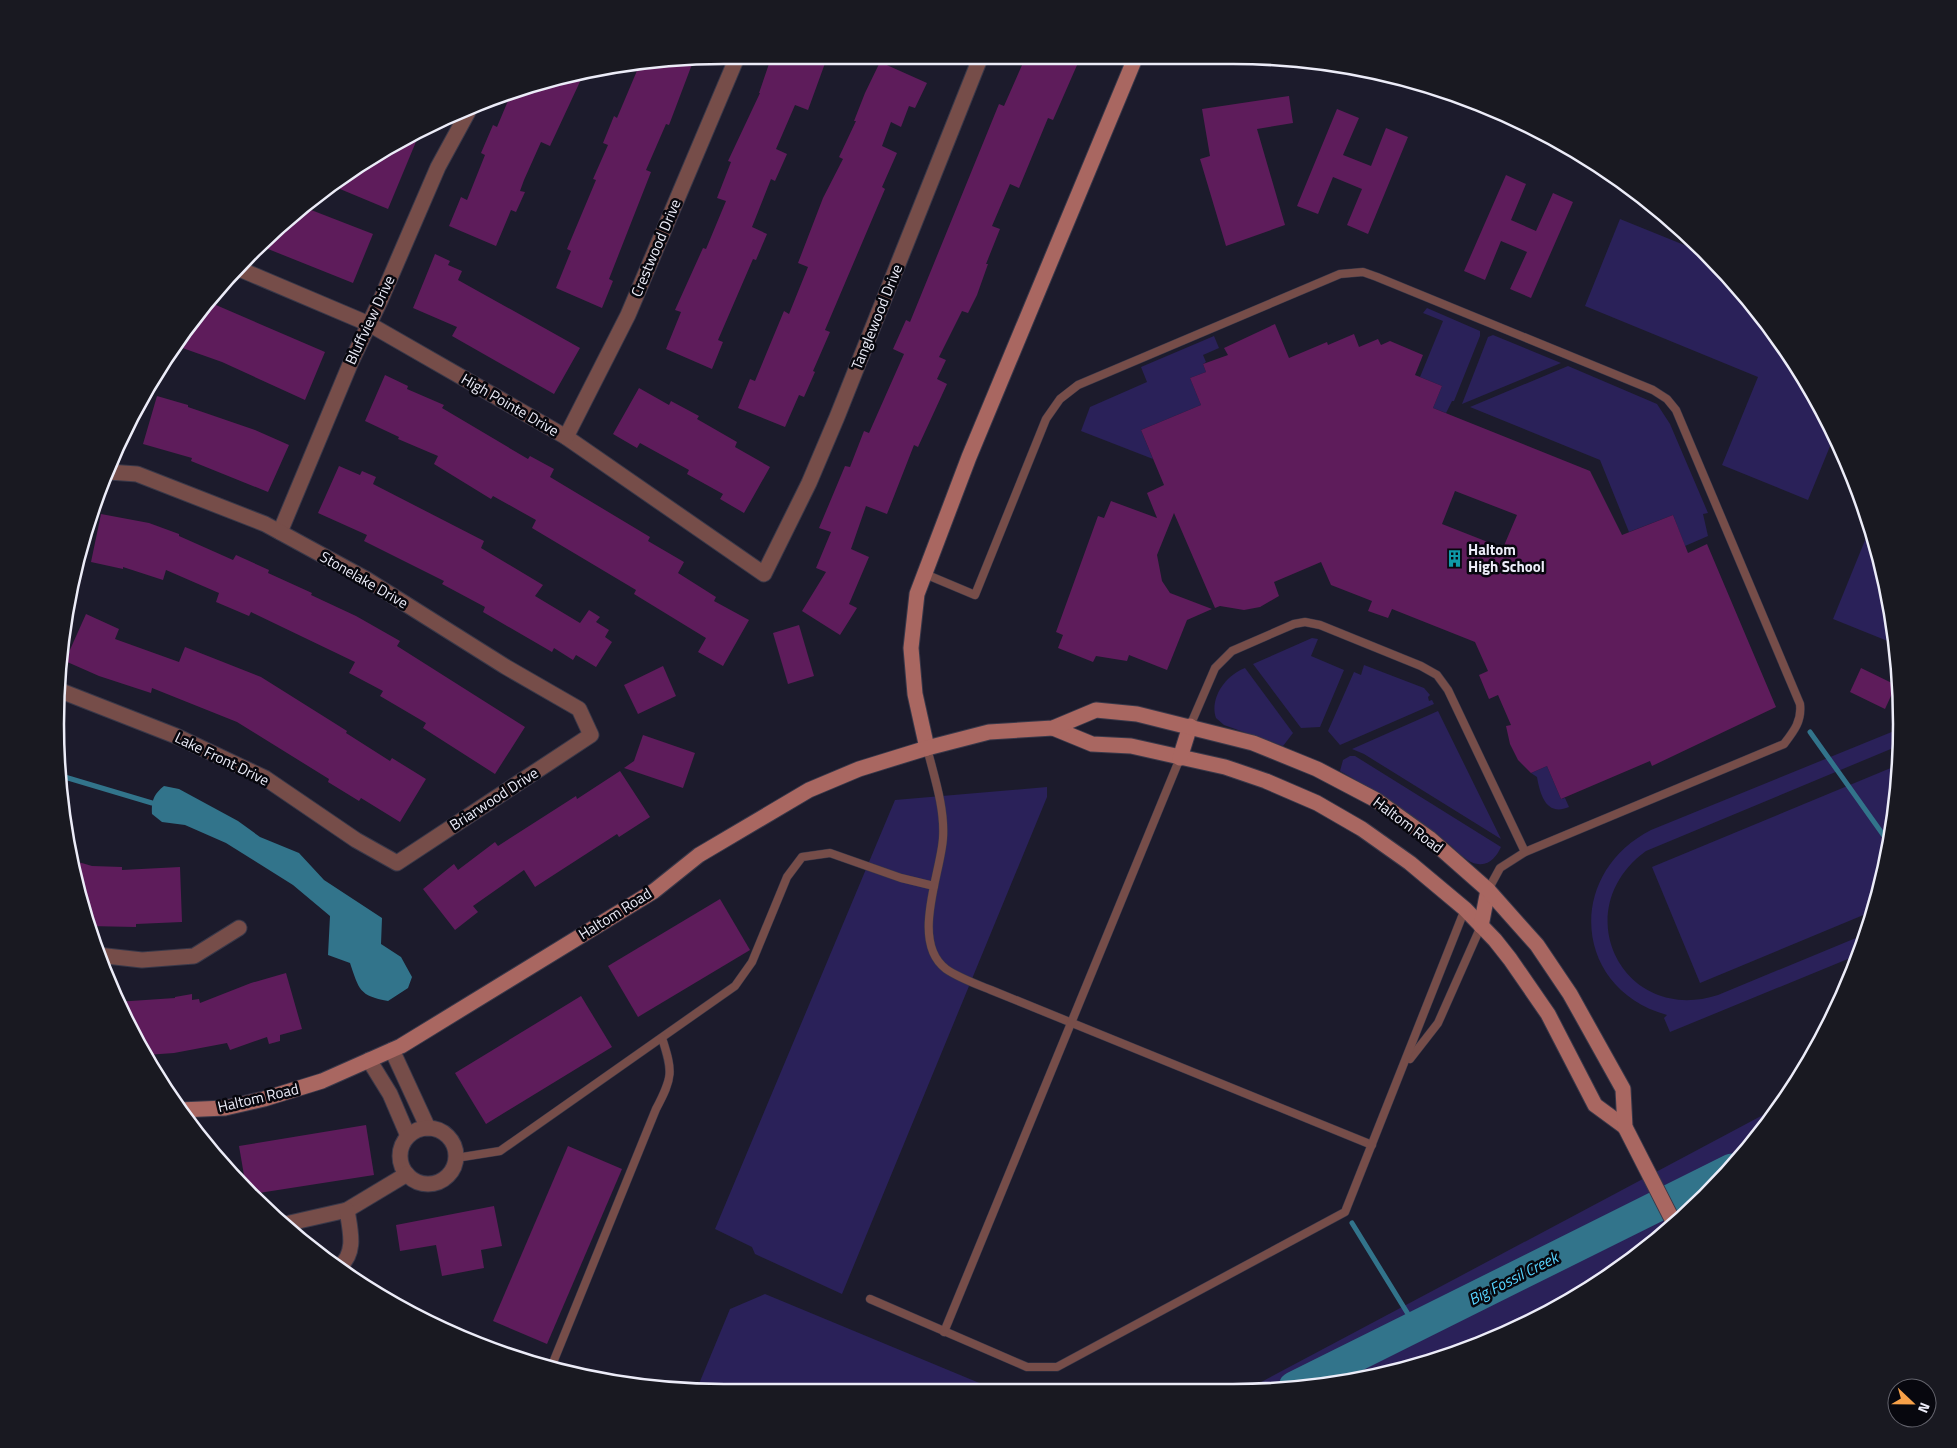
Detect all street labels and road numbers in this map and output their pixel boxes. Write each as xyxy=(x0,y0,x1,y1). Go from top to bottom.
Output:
street label: Crestwood Drive xyxy=(625,195,686,300)
street label: Tanglewood Drive xyxy=(845,261,908,373)
street label: Bluffview Drive xyxy=(339,271,400,368)
street label: High Pointe Drive xyxy=(457,367,563,442)
street label: Stonelake Drive xyxy=(316,545,413,614)
street label: Lake Front Drive xyxy=(171,726,273,791)
street label: Briarwood Drive xyxy=(445,761,543,836)
street label: Haltom Road xyxy=(1368,791,1448,859)
street label: Haltom Road xyxy=(574,882,656,945)
street label: Haltom Road xyxy=(215,1077,301,1118)

